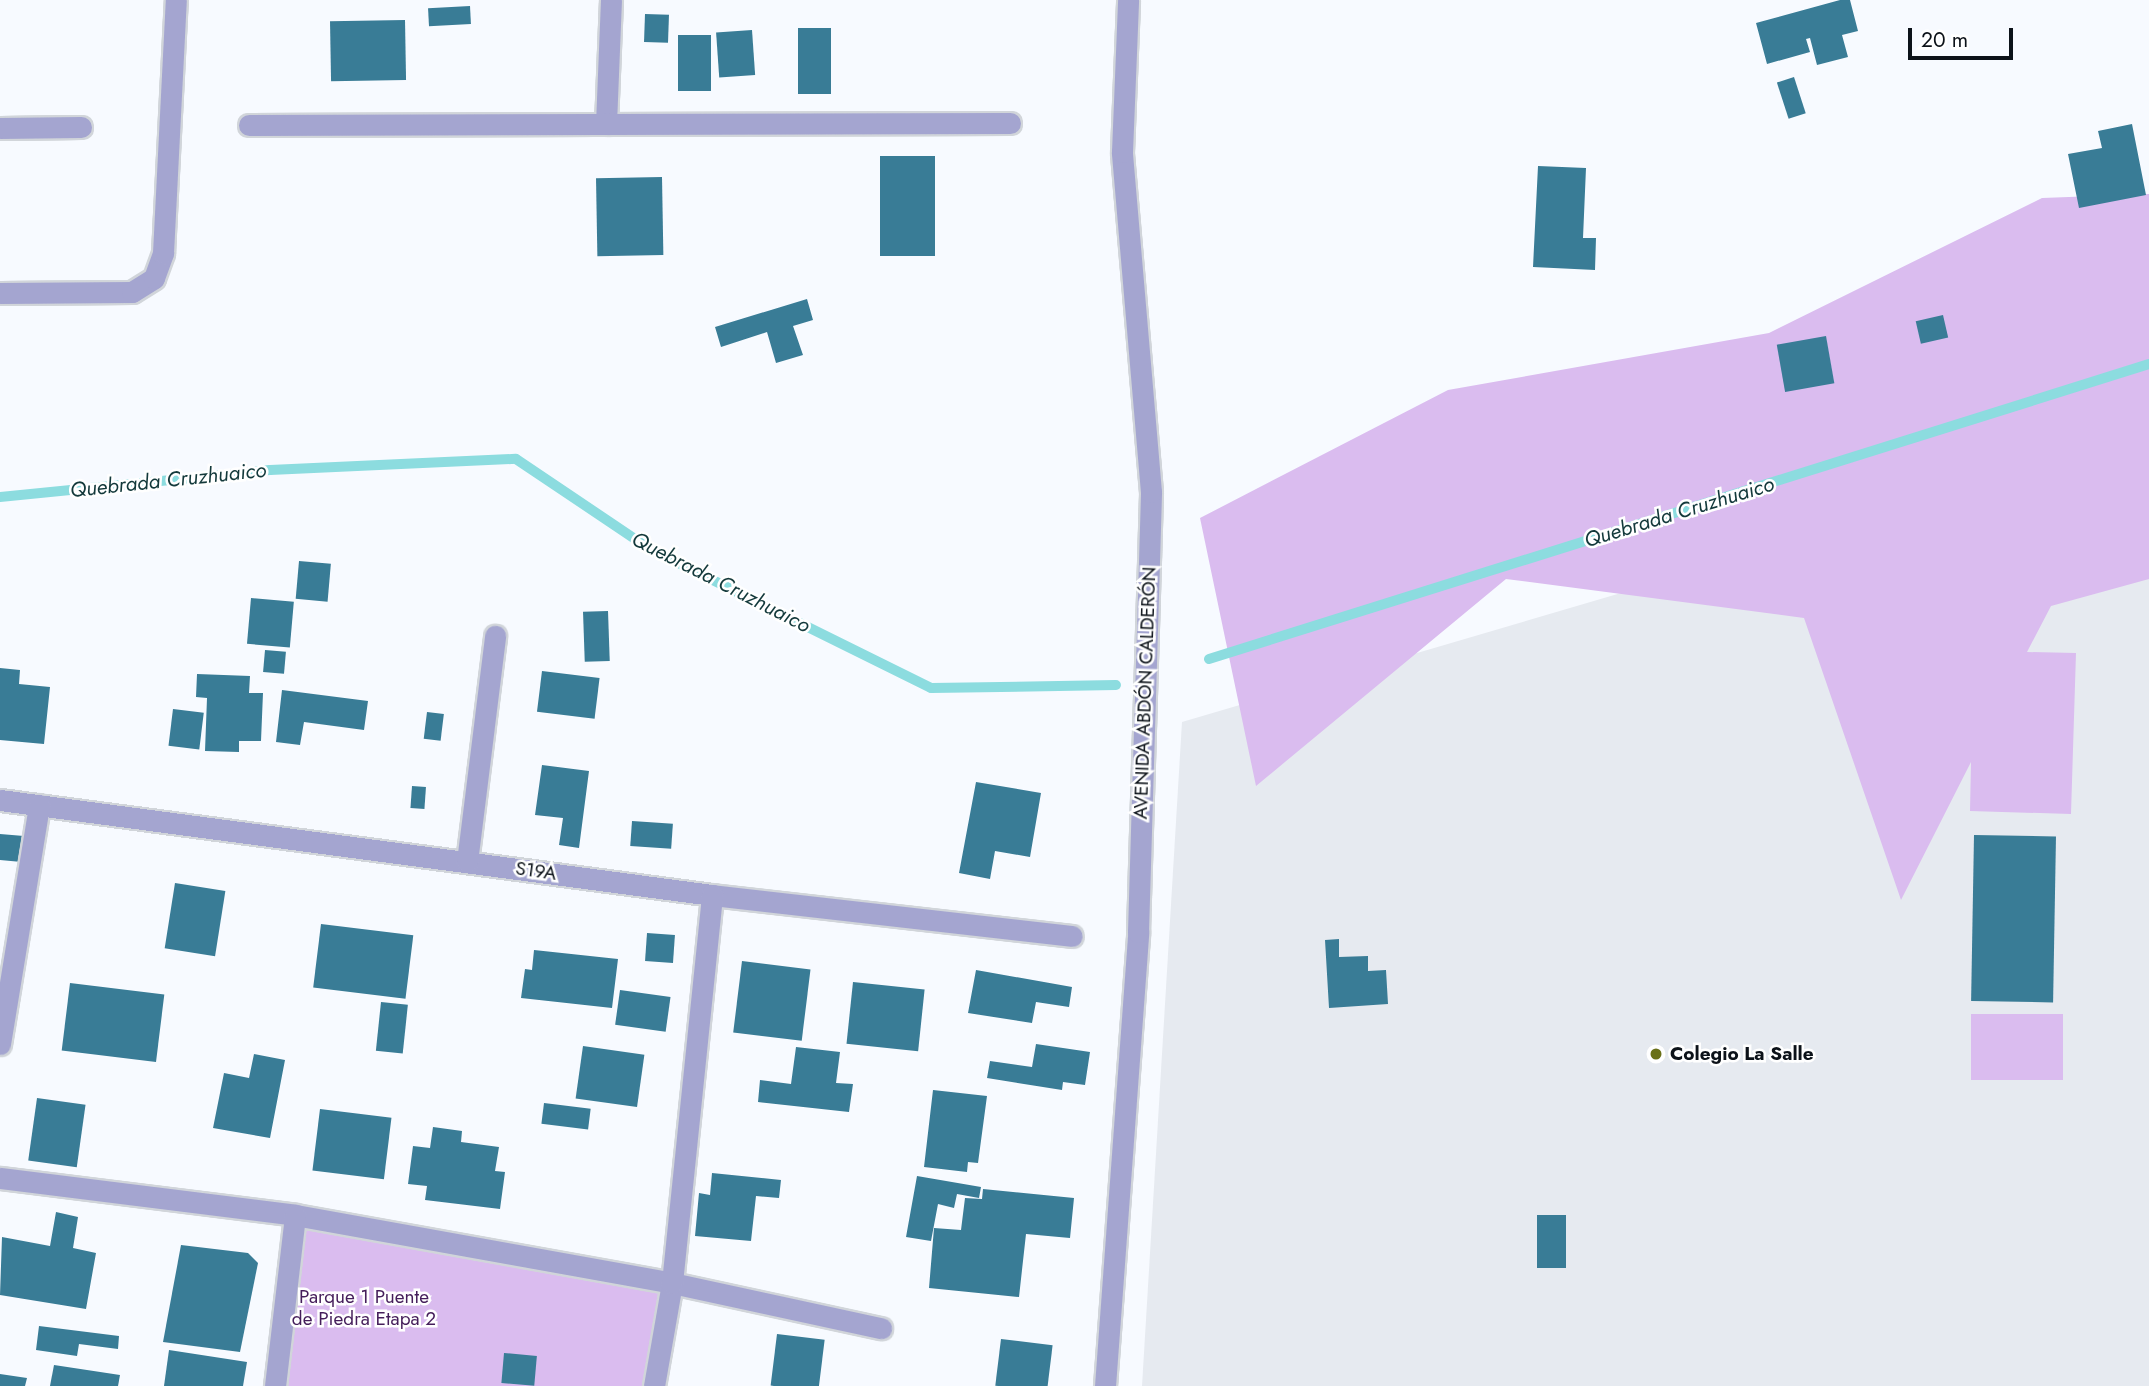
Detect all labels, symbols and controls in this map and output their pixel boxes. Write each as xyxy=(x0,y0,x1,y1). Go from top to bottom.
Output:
scale bar xyxy=(1911,14,2016,58)
text: 20 m xyxy=(1921,25,1968,55)
water label: Quebrada Cruzhuaico xyxy=(69,457,267,503)
water label: Quebrada Cruzhuaico xyxy=(1581,471,1777,553)
water label: Quebrada Cruzhuaico xyxy=(627,526,815,638)
street label: AVENIDA ABDÓN CALDERÓN xyxy=(1129,566,1161,820)
street label: S19A xyxy=(514,857,558,885)
place label: Colegio La Salle xyxy=(1670,1043,1814,1065)
marker: Colegio La Salle xyxy=(1648,1046,1664,1062)
park label: Parque 1 Puente de Piedra Etapa 2 xyxy=(292,1286,436,1330)

